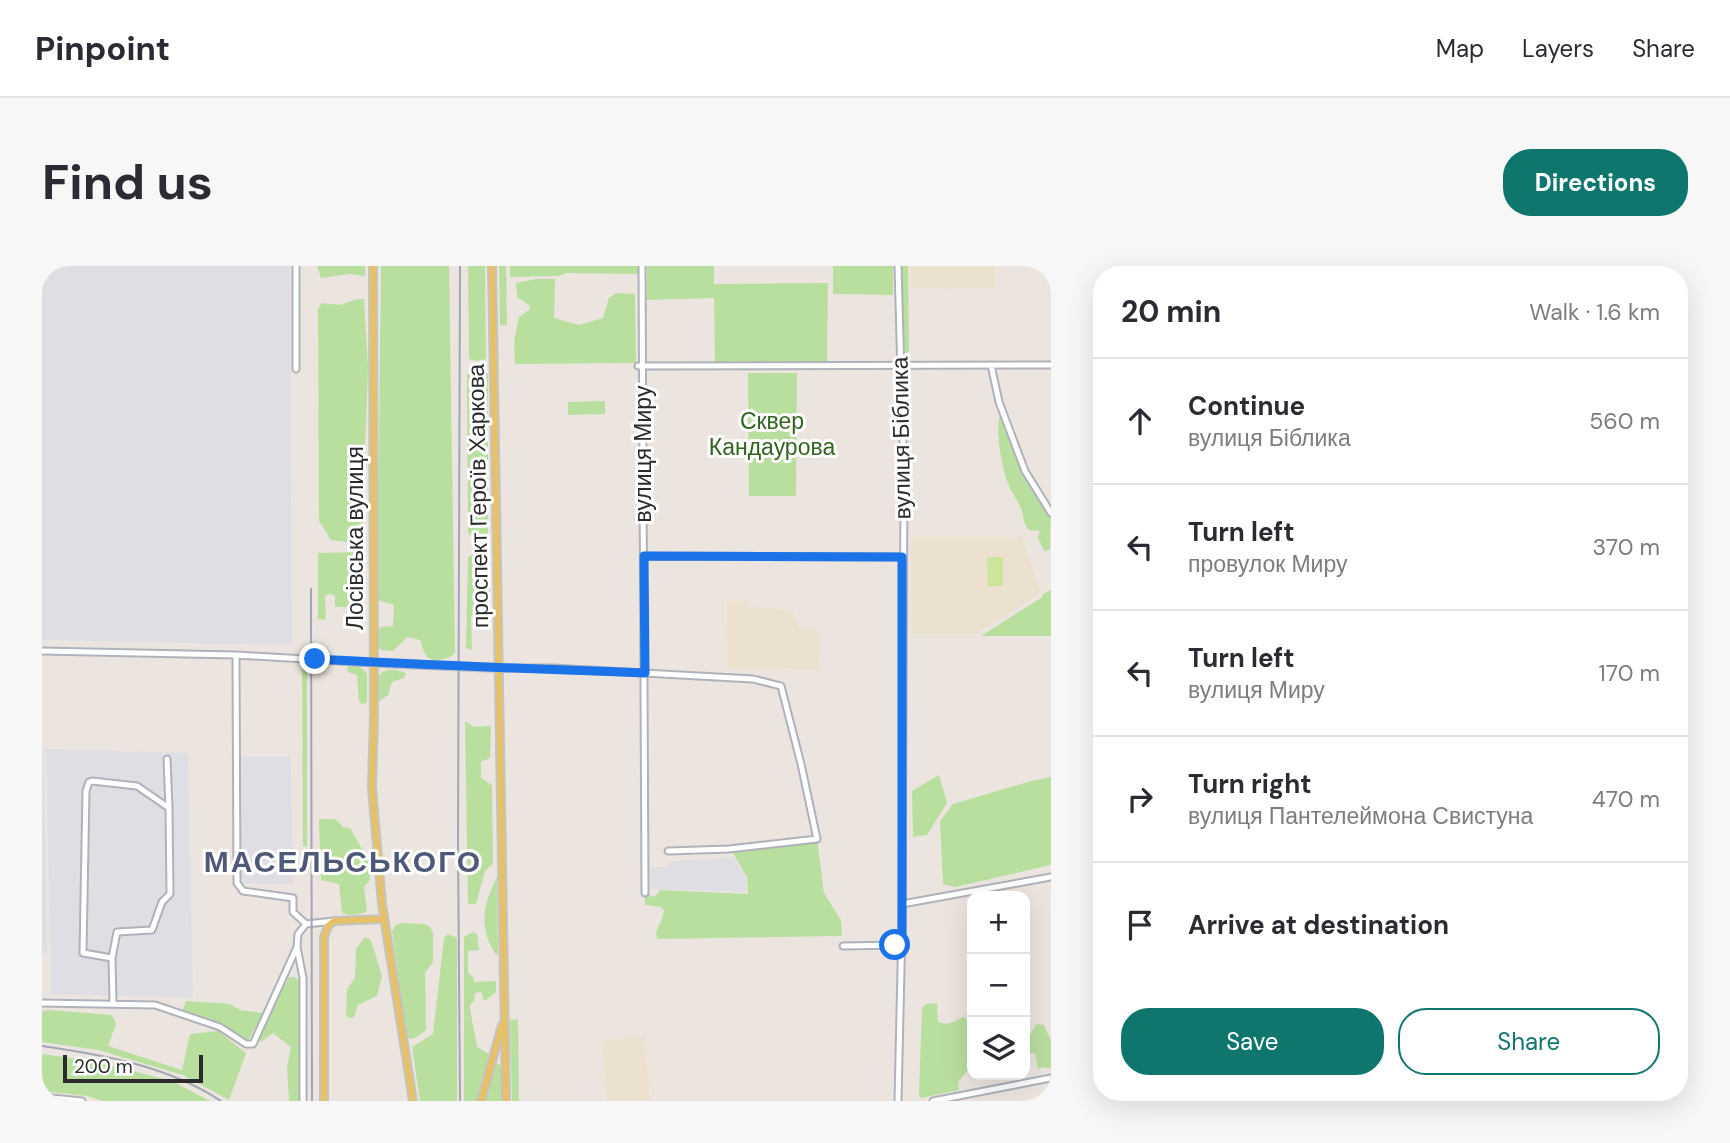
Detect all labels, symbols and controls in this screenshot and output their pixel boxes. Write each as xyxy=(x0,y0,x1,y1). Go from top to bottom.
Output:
text: Pinpoint xyxy=(35,27,170,70)
text: Map xyxy=(1436,33,1484,64)
text: Layers xyxy=(1522,33,1594,64)
text: Share xyxy=(1632,33,1695,64)
button: Directions xyxy=(1503,149,1688,216)
text: Find us xyxy=(42,150,213,214)
text: 20 min xyxy=(1121,292,1221,331)
text: Walk · 1.6 km xyxy=(1529,297,1660,327)
street label: вулиця Біблика xyxy=(885,356,917,520)
street label: проспект Героїв Харкова xyxy=(461,363,495,629)
street label: вулиця Миру xyxy=(628,385,658,522)
text: Continue xyxy=(1188,389,1305,423)
icon: ahead xyxy=(1121,402,1159,440)
park label: Сквер Кандаурова xyxy=(709,406,835,462)
text: 560 m xyxy=(1589,406,1660,436)
text: вулиця Біблика xyxy=(1188,423,1351,453)
street label: Лосівська вулиця xyxy=(340,446,370,630)
text: Turn left xyxy=(1188,515,1295,549)
icon: left xyxy=(1121,528,1159,566)
text: 370 m xyxy=(1592,532,1660,562)
text: провулок Миру xyxy=(1188,549,1347,579)
text: Turn left xyxy=(1188,641,1295,675)
route end xyxy=(299,643,330,674)
icon: left xyxy=(1121,654,1159,692)
text: 170 m xyxy=(1599,658,1660,688)
text: вулиця Миру xyxy=(1188,675,1325,705)
text: Turn right xyxy=(1188,767,1312,801)
icon: right xyxy=(1121,780,1159,818)
text: 470 m xyxy=(1592,784,1660,814)
text: вулиця Пантелеймона Свистуна xyxy=(1188,801,1533,831)
district label: МАСЕЛЬСЬКОГО xyxy=(204,842,482,881)
map controls xyxy=(967,891,1030,1080)
button: + xyxy=(967,891,1030,954)
icon: arrive xyxy=(1121,906,1159,944)
text: Arrive at destination xyxy=(1188,908,1449,942)
route start xyxy=(879,929,910,960)
button: − xyxy=(967,954,1030,1017)
button: Save xyxy=(1121,1008,1384,1075)
button: Share xyxy=(1398,1008,1660,1075)
button: layers xyxy=(967,1017,1030,1080)
scale bar xyxy=(63,1052,203,1084)
text: 200 m xyxy=(74,1054,133,1079)

